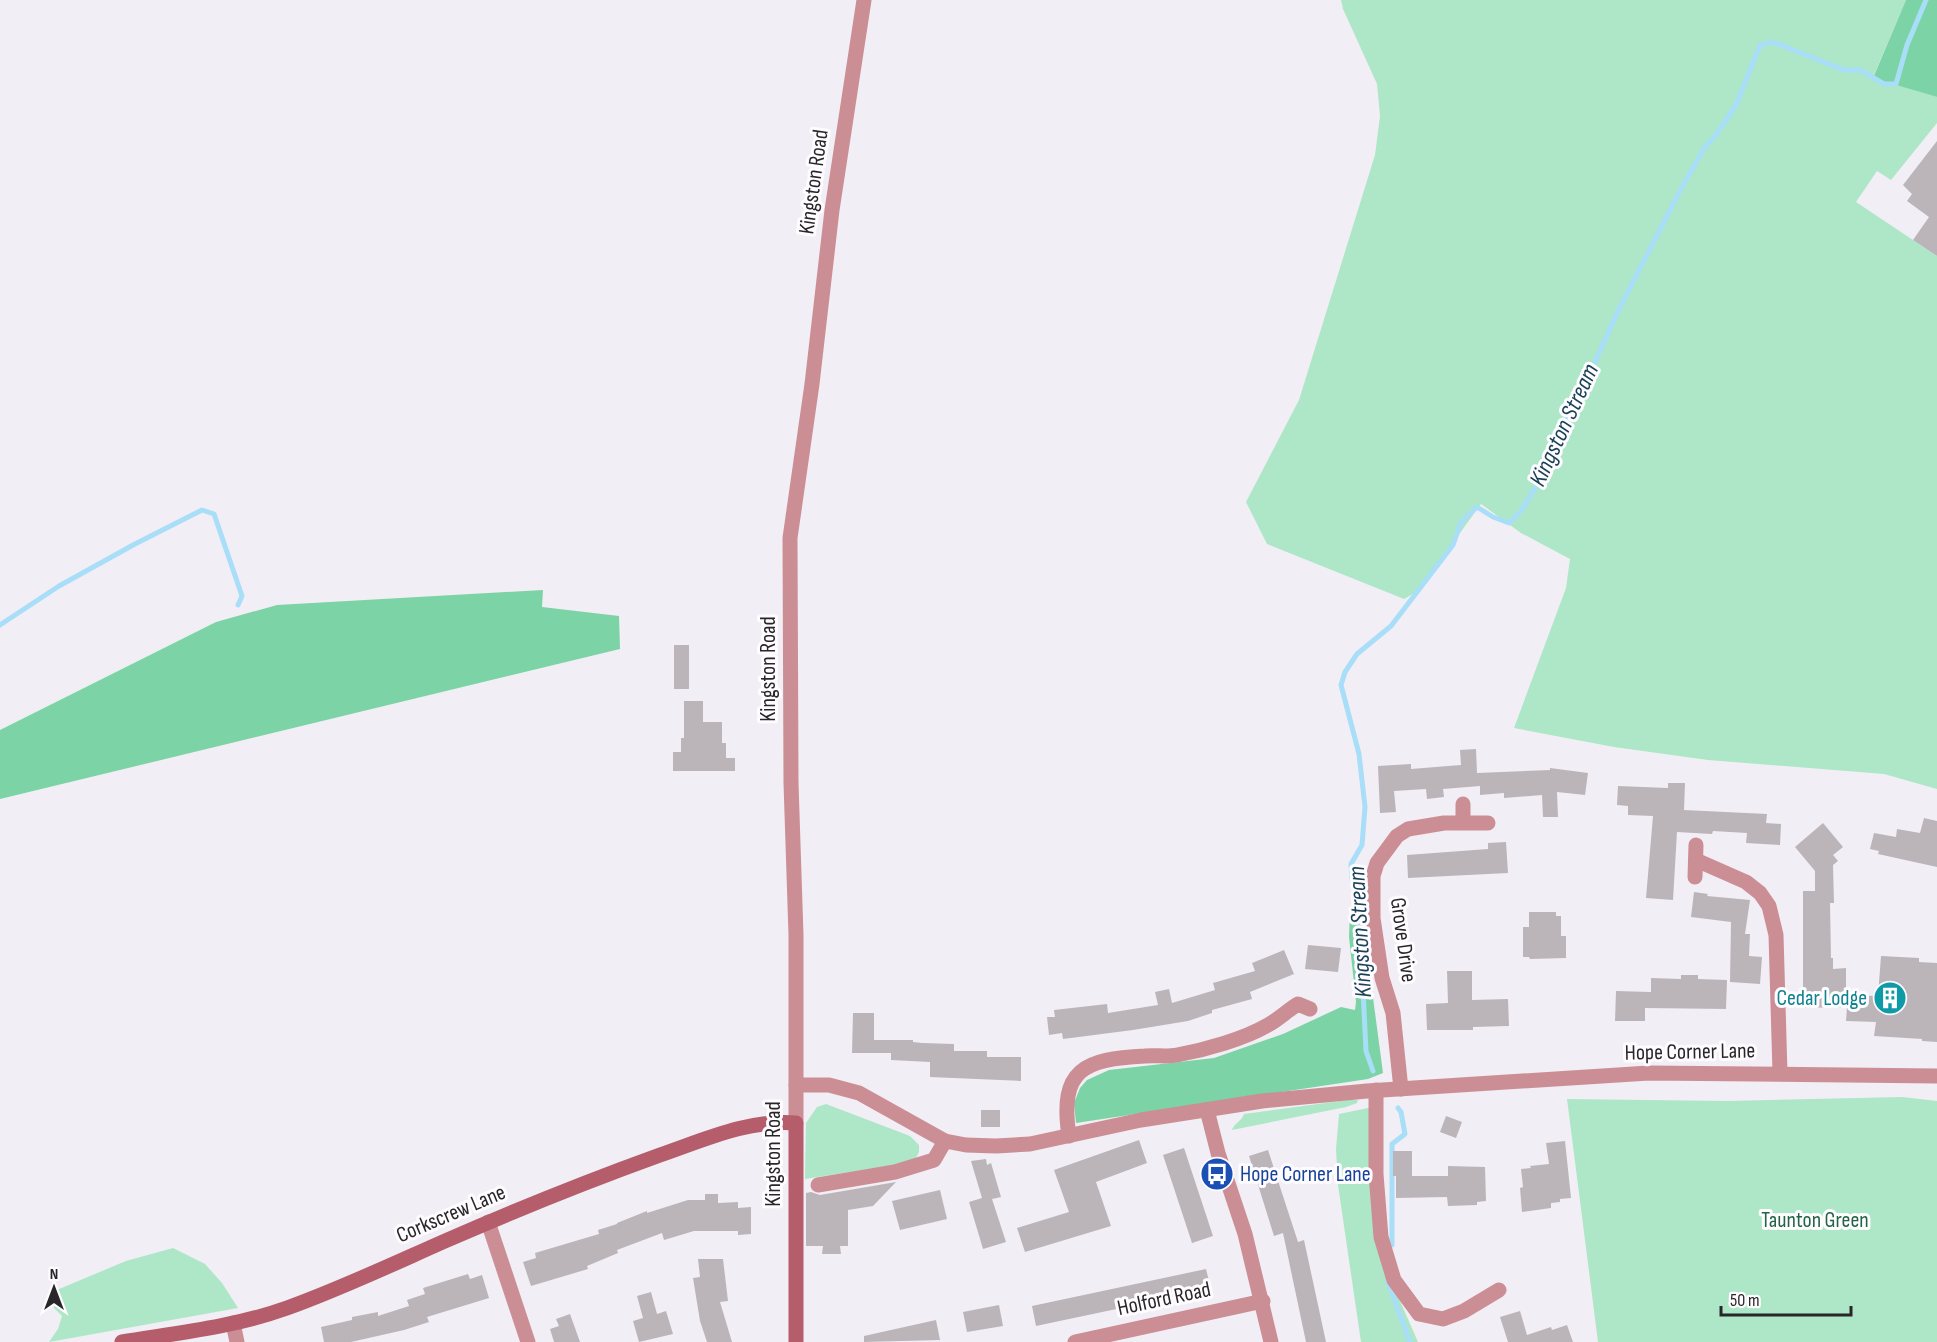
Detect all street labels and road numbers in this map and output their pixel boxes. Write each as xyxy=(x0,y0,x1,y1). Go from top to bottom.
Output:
street label: Kingston Road xyxy=(793,128,835,236)
street label: Kingston Road xyxy=(755,616,782,722)
street label: Grove Drive xyxy=(1384,896,1422,984)
street label: Hope Corner Lane xyxy=(1624,1037,1756,1067)
street label: Kingston Road xyxy=(760,1101,787,1207)
street label: Corkscrew Lane xyxy=(392,1179,510,1249)
street label: Holford Road xyxy=(1115,1276,1213,1322)

